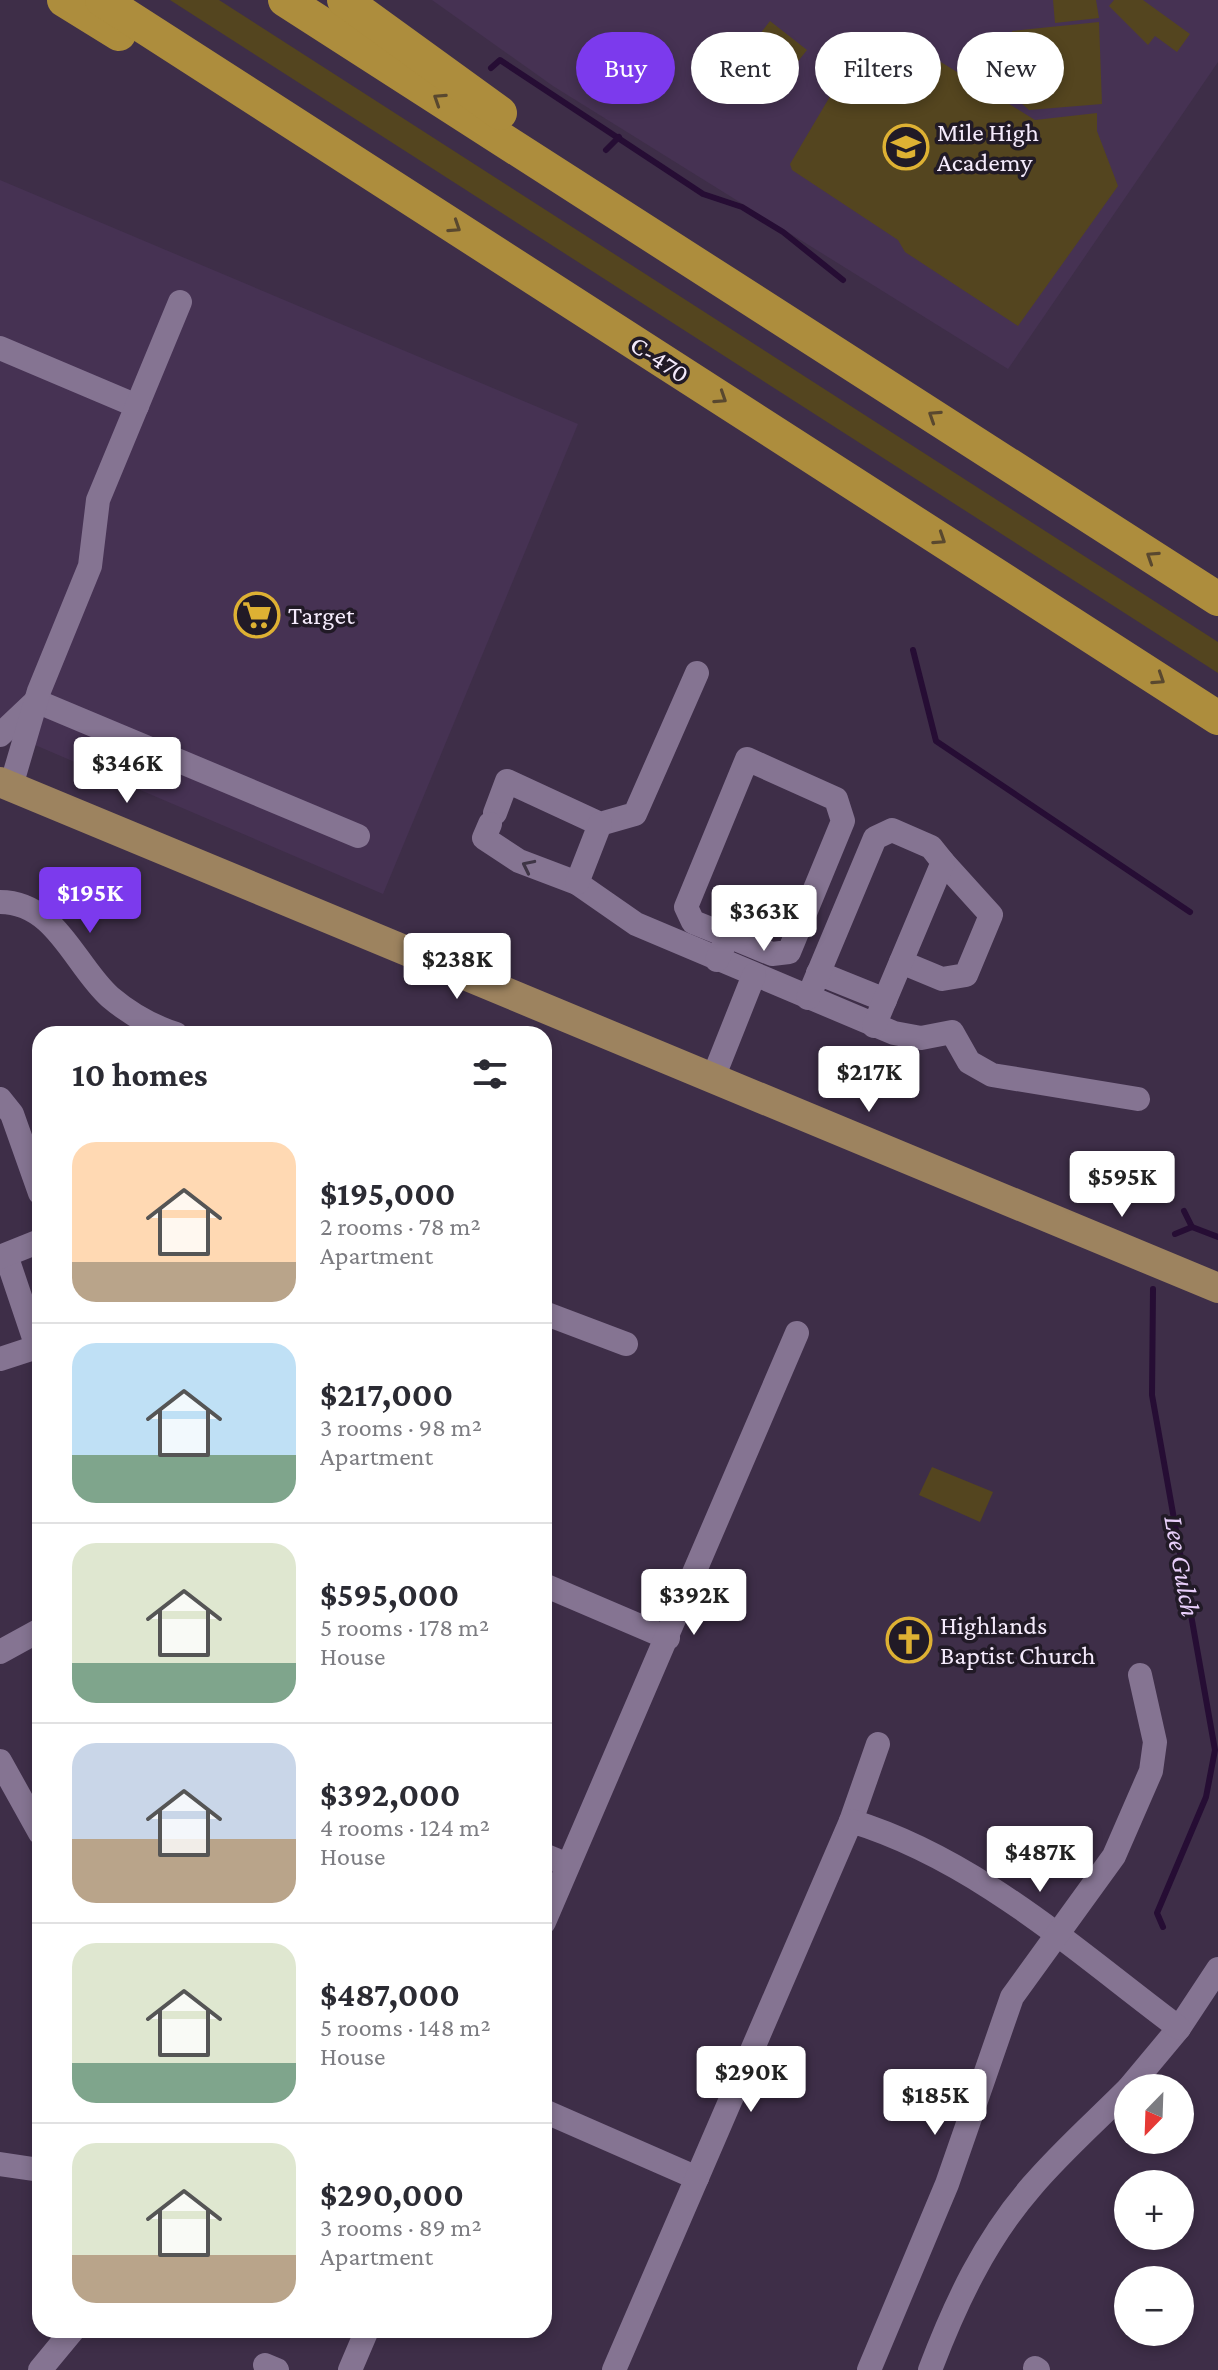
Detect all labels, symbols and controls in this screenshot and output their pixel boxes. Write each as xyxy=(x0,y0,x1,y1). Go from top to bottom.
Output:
chip: Buy xyxy=(576,32,675,104)
chip: Rent xyxy=(691,32,799,104)
chip: Filters xyxy=(815,32,941,104)
chip: New xyxy=(957,32,1064,104)
one-way arrow xyxy=(433,93,447,108)
place label: Mile High Academy xyxy=(937,118,1039,177)
school or university icon: Mile High Academy xyxy=(882,123,930,171)
one-way arrow xyxy=(447,218,461,233)
street label: C-470 xyxy=(625,330,694,389)
one-way arrow xyxy=(713,389,727,404)
one-way arrow xyxy=(928,411,942,426)
one-way arrow xyxy=(931,529,946,544)
one-way arrow xyxy=(1147,551,1161,566)
supermarket icon: Target xyxy=(233,591,281,639)
place label: Target xyxy=(288,601,355,630)
one-way arrow xyxy=(1150,670,1164,685)
pin: $346K xyxy=(71,737,183,805)
text: $346K xyxy=(92,748,162,777)
one-way arrow xyxy=(522,860,537,875)
pin: $195K xyxy=(34,867,146,935)
text: $195K xyxy=(57,878,123,907)
pin: $363K xyxy=(708,885,820,953)
text: $363K xyxy=(730,896,798,925)
pin: $238K xyxy=(401,933,513,1001)
text: $238K xyxy=(422,944,492,973)
pin: $217K xyxy=(813,1046,925,1114)
icon: filters xyxy=(468,1052,512,1096)
text: 10 homes xyxy=(72,1056,208,1093)
text: $217K xyxy=(836,1057,902,1086)
pin: $595K xyxy=(1066,1151,1178,1219)
text: $595K xyxy=(1088,1162,1156,1191)
icon: home xyxy=(136,1174,232,1270)
text: $195,000 xyxy=(320,1175,456,1212)
text: 2 rooms · 78 m² xyxy=(320,1212,481,1241)
text: Apartment xyxy=(320,1241,433,1270)
icon: home xyxy=(136,1375,232,1471)
text: $217,000 xyxy=(320,1376,453,1413)
text: 3 rooms · 98 m² xyxy=(320,1413,482,1442)
text: Apartment xyxy=(320,1442,433,1471)
water label: Lee Gulch xyxy=(1158,1513,1207,1619)
pin: $392K xyxy=(638,1569,750,1637)
icon: home xyxy=(136,1575,232,1671)
text: $595,000 xyxy=(320,1576,459,1613)
text: $392K xyxy=(659,1580,729,1609)
place label: Highlands Baptist Church xyxy=(940,1611,1095,1670)
text: 5 rooms · 178 m² xyxy=(320,1613,489,1642)
church icon: Highlands Baptist Church xyxy=(885,1616,933,1664)
text: House xyxy=(320,1642,385,1671)
icon: home xyxy=(136,1775,232,1871)
text: $392,000 xyxy=(320,1776,460,1813)
text: 4 rooms · 124 m² xyxy=(320,1813,490,1842)
pin: $487K xyxy=(984,1826,1096,1894)
text: $487K xyxy=(1005,1837,1075,1866)
text: House xyxy=(320,1842,385,1871)
icon: home xyxy=(136,1975,232,2071)
text: $487,000 xyxy=(320,1976,460,2013)
text: 5 rooms · 148 m² xyxy=(320,2013,491,2042)
text: House xyxy=(320,2042,385,2071)
pin: $290K xyxy=(695,2046,807,2114)
text: $290K xyxy=(715,2057,787,2086)
pin: $185K xyxy=(879,2069,991,2137)
north arrow xyxy=(1114,2074,1194,2154)
map controls xyxy=(1114,2074,1194,2346)
text: $185K xyxy=(901,2080,969,2109)
button: + xyxy=(1114,2170,1194,2250)
icon: home xyxy=(136,2175,232,2271)
text: $290,000 xyxy=(320,2176,464,2213)
text: 3 rooms · 89 m² xyxy=(320,2213,482,2242)
text: Apartment xyxy=(320,2242,433,2271)
button: − xyxy=(1114,2266,1194,2346)

